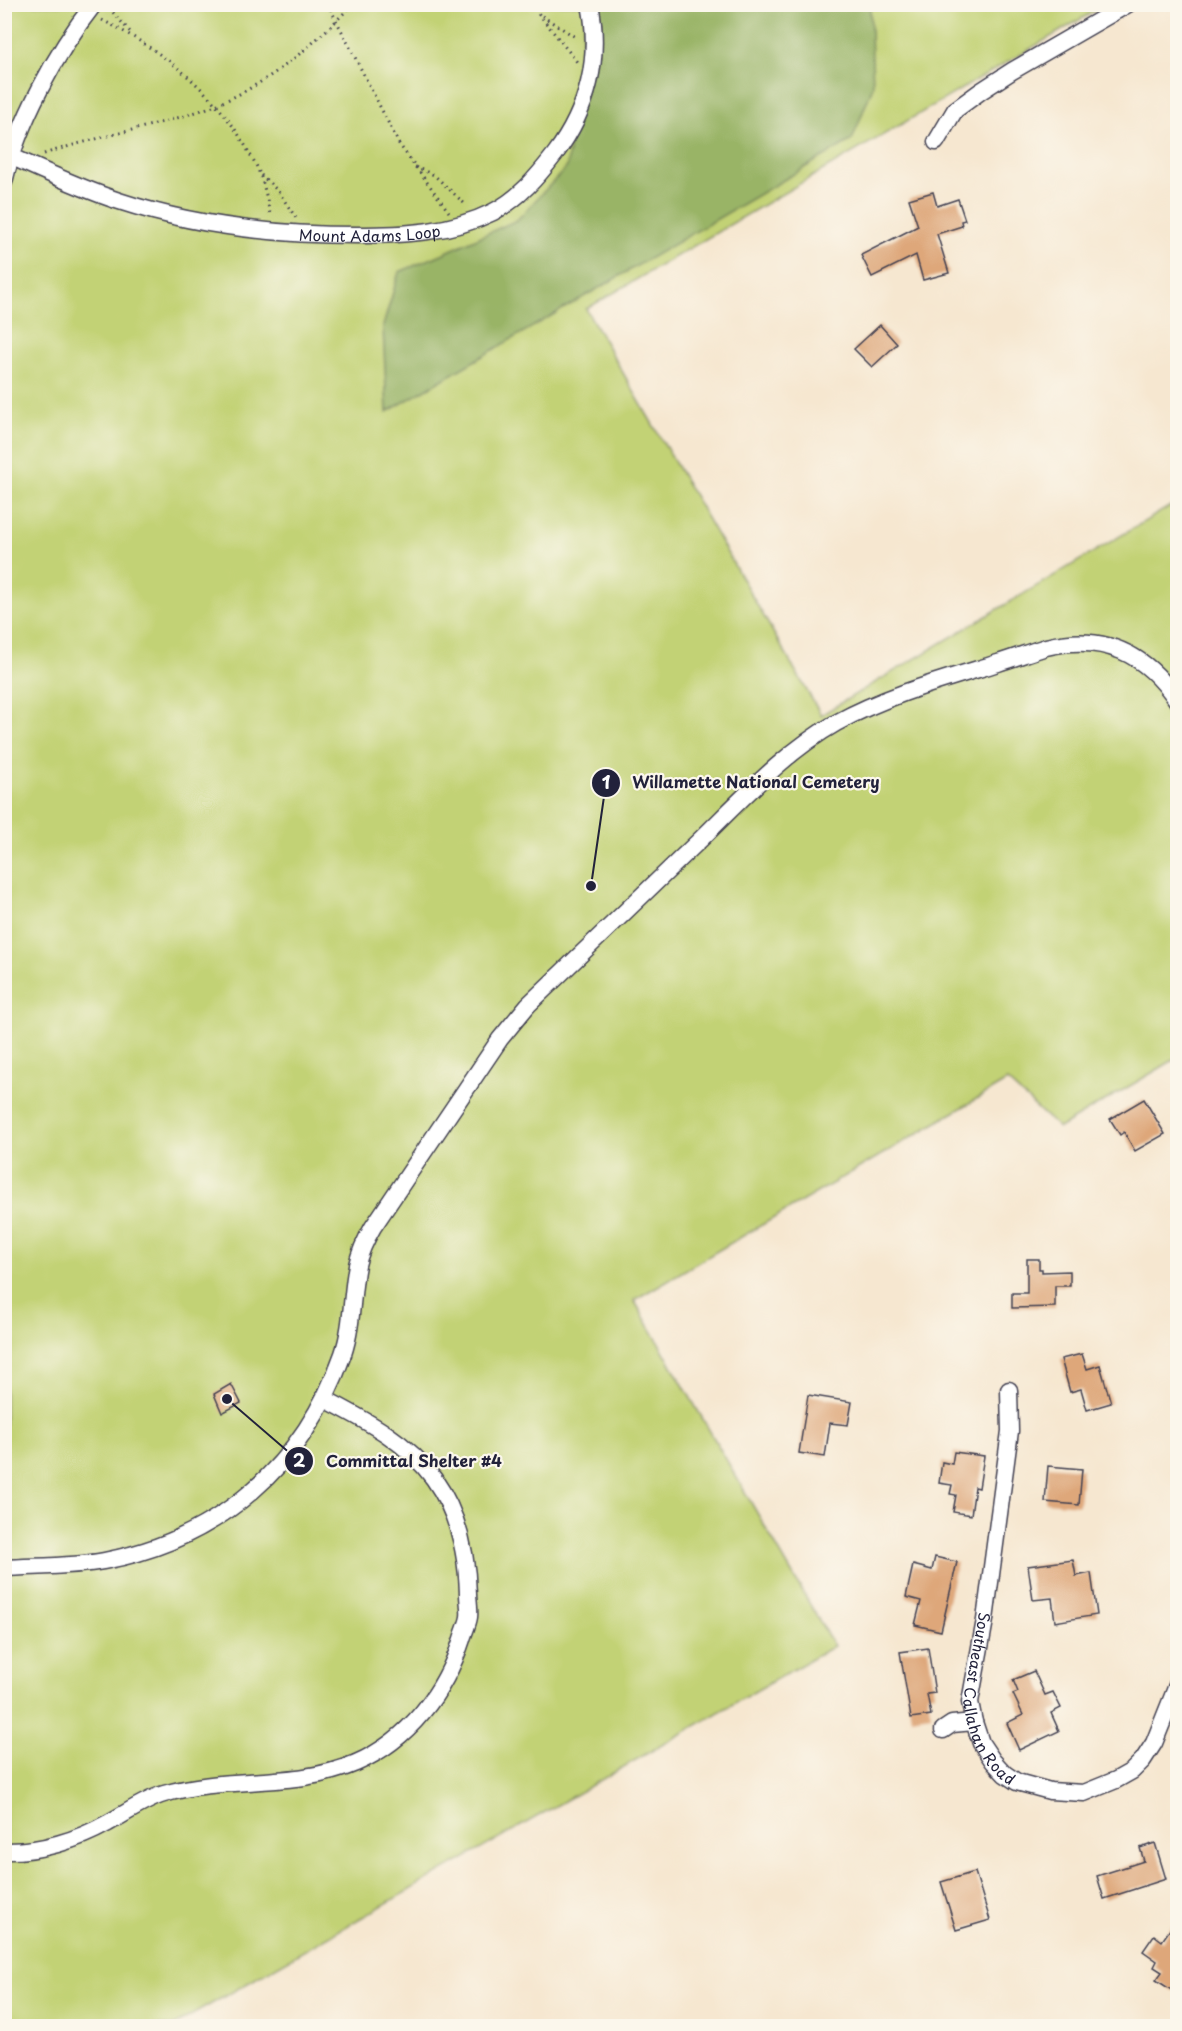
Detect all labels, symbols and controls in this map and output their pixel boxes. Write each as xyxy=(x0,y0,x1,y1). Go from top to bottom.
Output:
street label: Mount Adams Loop xyxy=(298,218,442,247)
callout: Willamette National Cemetery xyxy=(591,766,890,800)
text: 1 xyxy=(602,768,611,795)
text: Willamette National Cemetery xyxy=(632,769,880,793)
callout: Committal Shelter #4 xyxy=(284,1444,514,1478)
text: 2 xyxy=(293,1446,306,1473)
text: Committal Shelter #4 xyxy=(326,1448,502,1472)
street label: Southeast Callahan Road xyxy=(958,1611,1020,1790)

